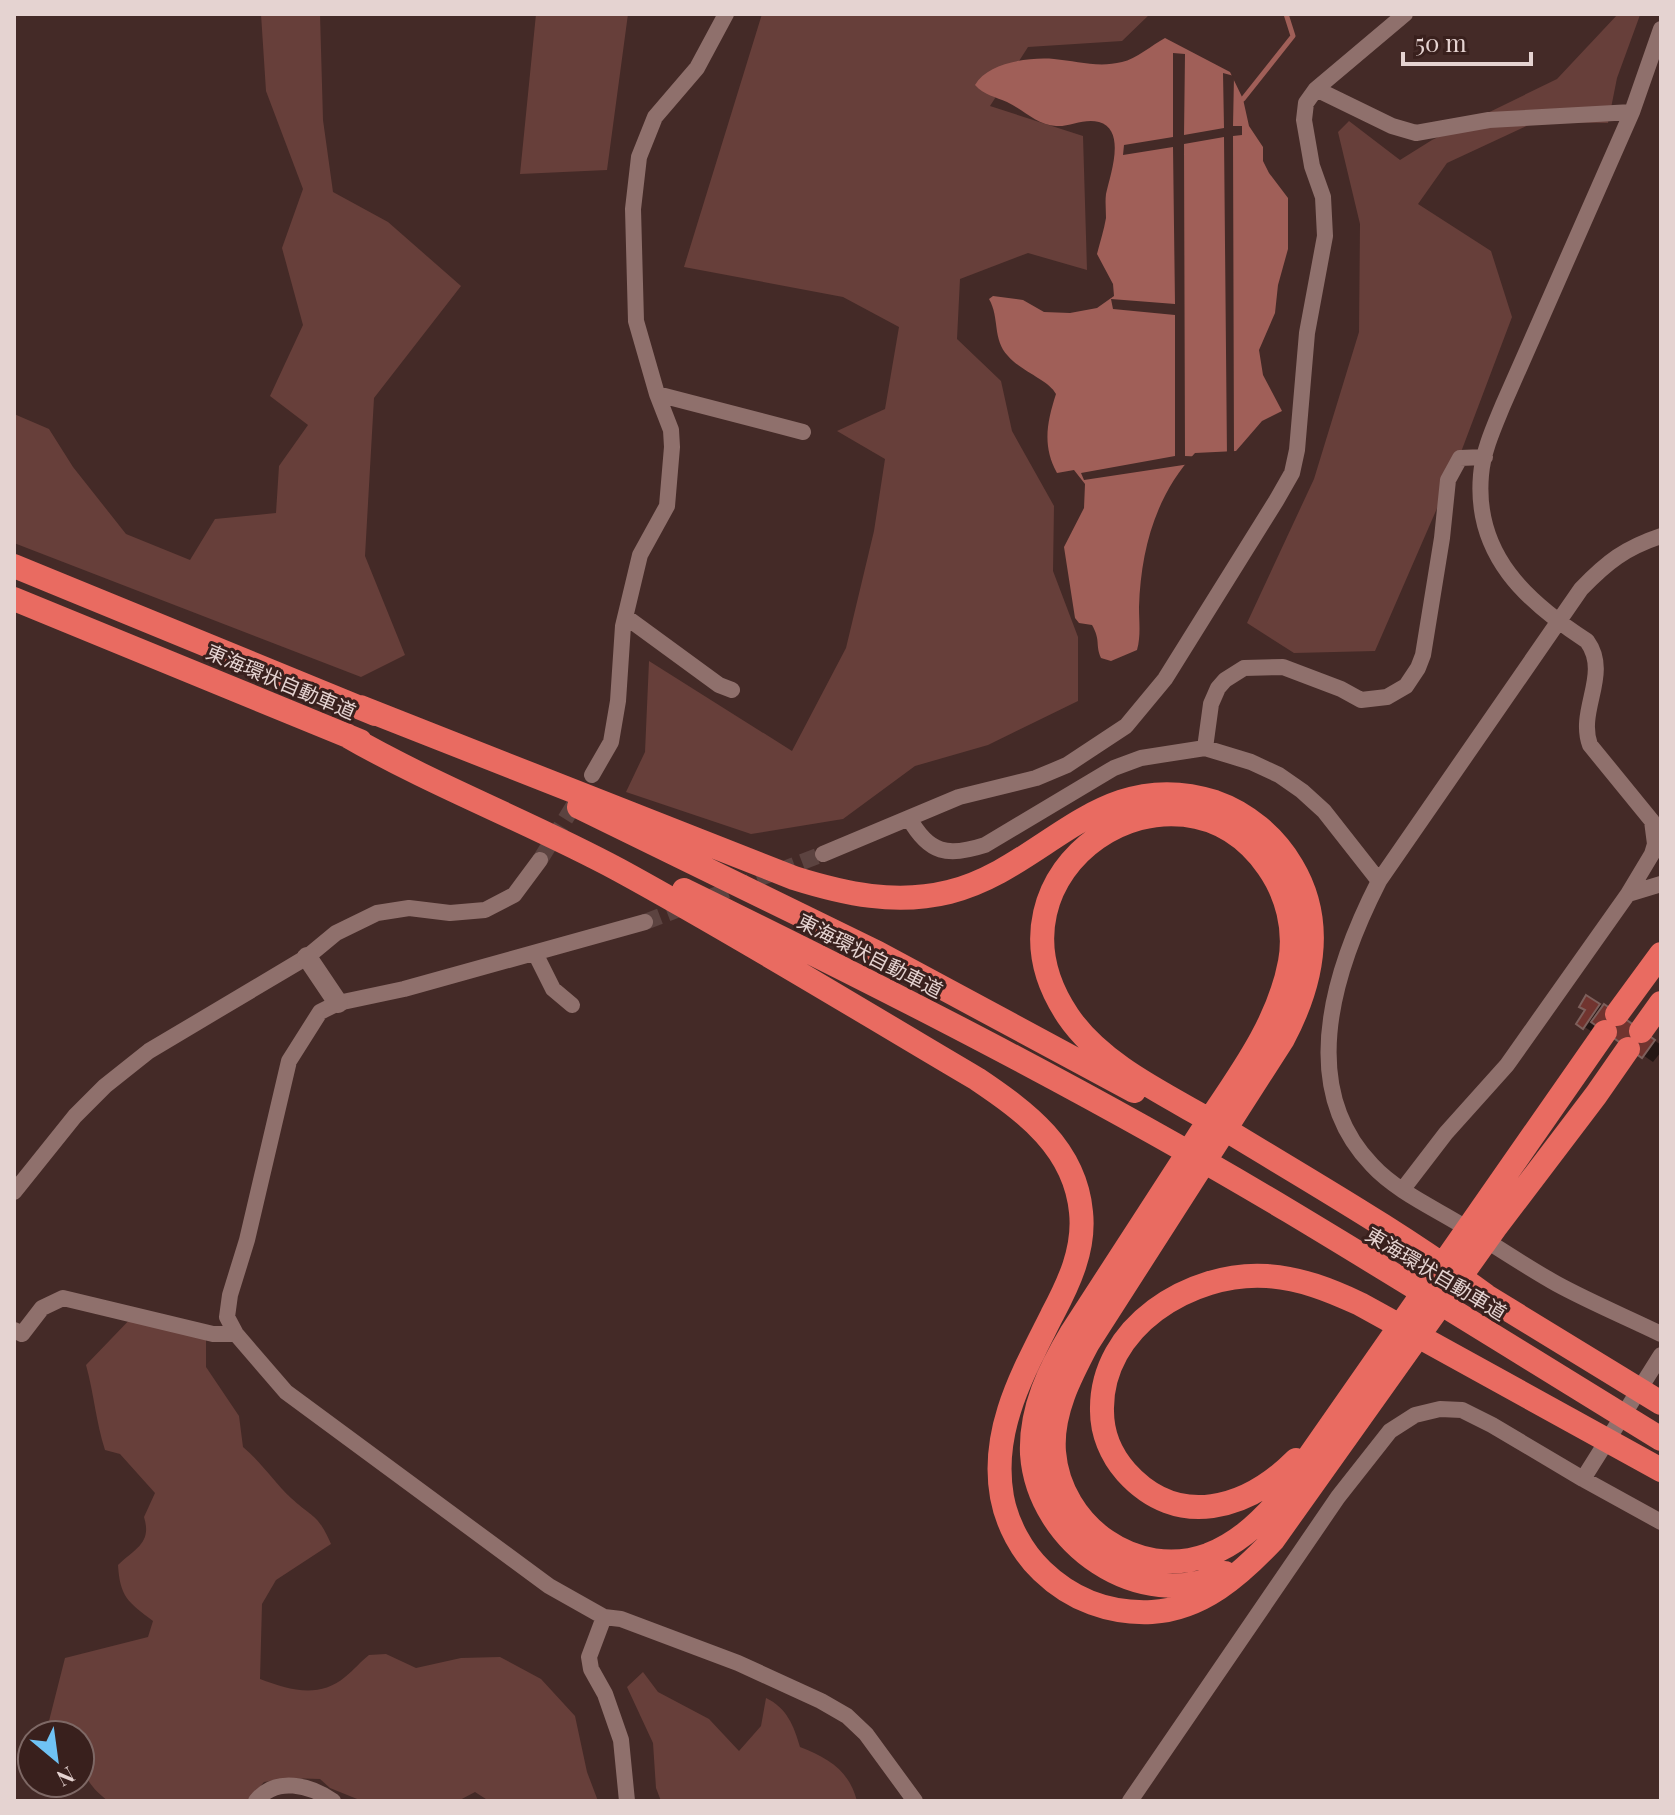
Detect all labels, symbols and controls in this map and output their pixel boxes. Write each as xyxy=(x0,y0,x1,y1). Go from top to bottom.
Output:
scale bar xyxy=(1403,16,1531,66)
text: 50 m xyxy=(1415,26,1467,58)
street label: 東海環状自動車道 xyxy=(203,637,361,724)
street label: 東海環状自動車道 xyxy=(793,906,948,1003)
street label: 東海環状自動車道 xyxy=(1361,1220,1512,1325)
north arrow xyxy=(16,1719,96,1799)
text: N xyxy=(52,1760,80,1794)

